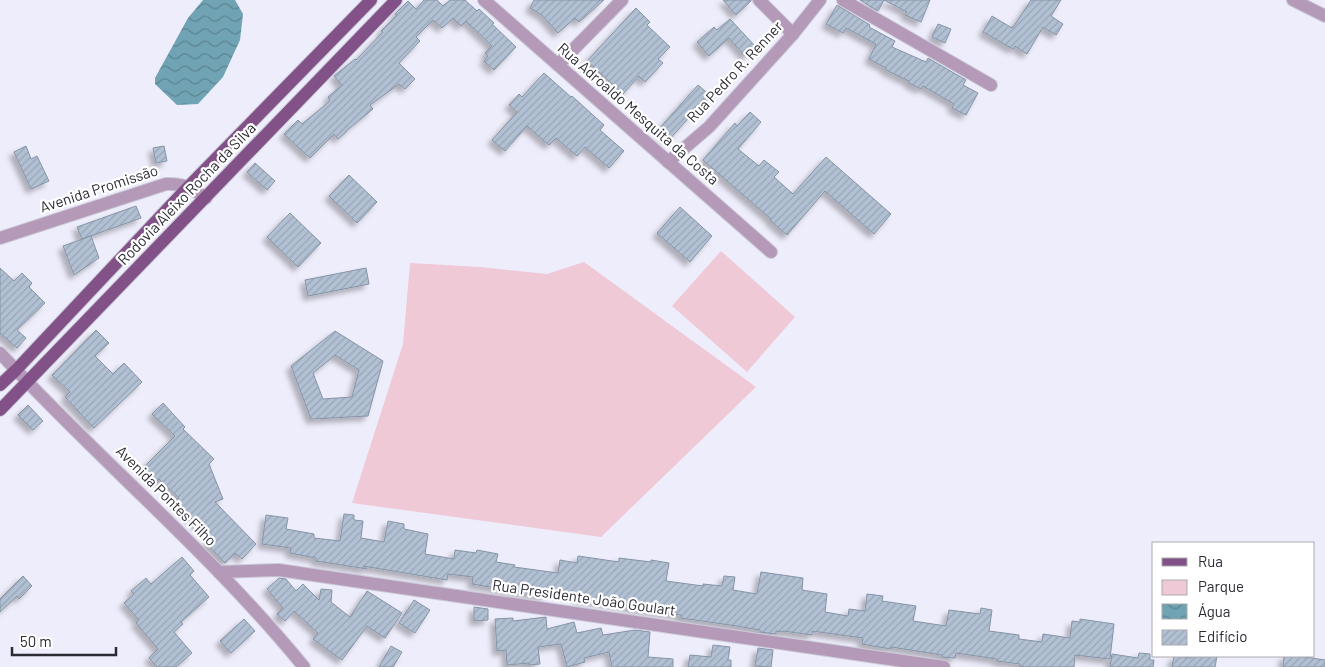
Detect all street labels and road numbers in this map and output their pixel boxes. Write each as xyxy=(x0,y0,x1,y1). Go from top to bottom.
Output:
street label: Rua Pedro R. Renner xyxy=(683,16,786,126)
street label: Rua Adroaldo Mesquita da Costa xyxy=(554,38,723,188)
street label: Rodovia Aleixo Rocha da Silva xyxy=(114,118,259,268)
street label: Avenida Promissão xyxy=(37,160,160,216)
street label: Avenida Pontes Filho xyxy=(113,441,221,549)
street label: Rua Presidente João Goulart xyxy=(491,575,677,619)

